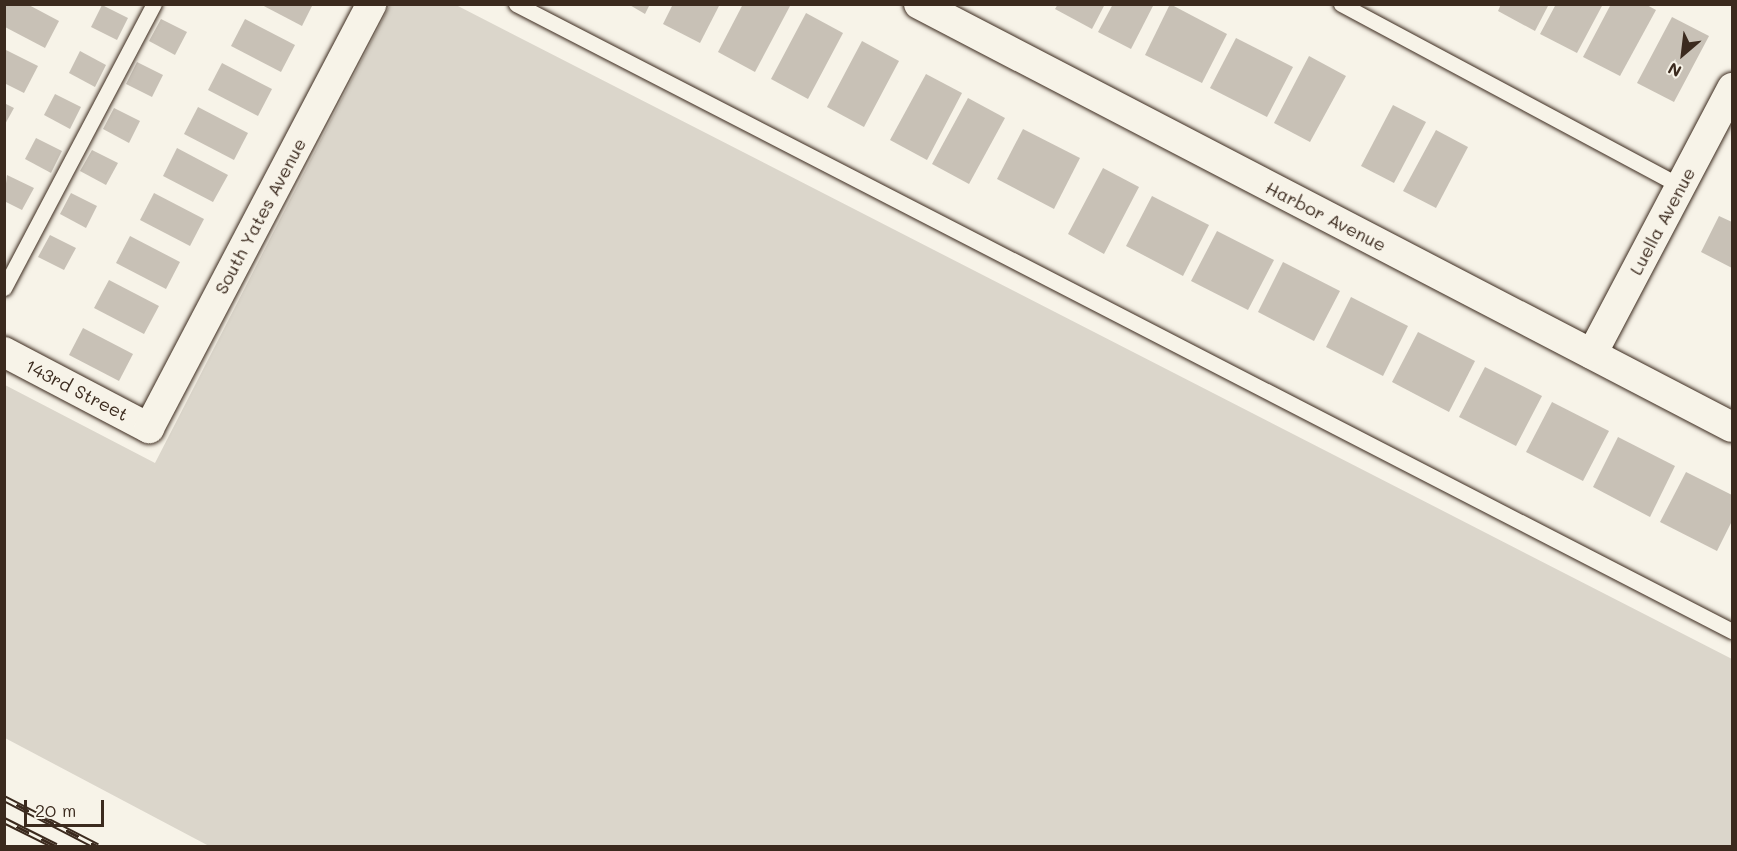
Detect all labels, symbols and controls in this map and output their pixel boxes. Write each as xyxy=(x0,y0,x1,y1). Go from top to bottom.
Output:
north arrow xyxy=(1653,24,1713,84)
text: N xyxy=(1664,58,1685,82)
street label: South Yates Avenue xyxy=(210,134,310,298)
street label: Luella Avenue xyxy=(1625,164,1699,278)
street label: Harbor Avenue xyxy=(1262,176,1390,256)
street label: 143rd Street xyxy=(22,355,132,425)
scale bar xyxy=(27,788,106,826)
text: 20 m xyxy=(35,798,76,822)

